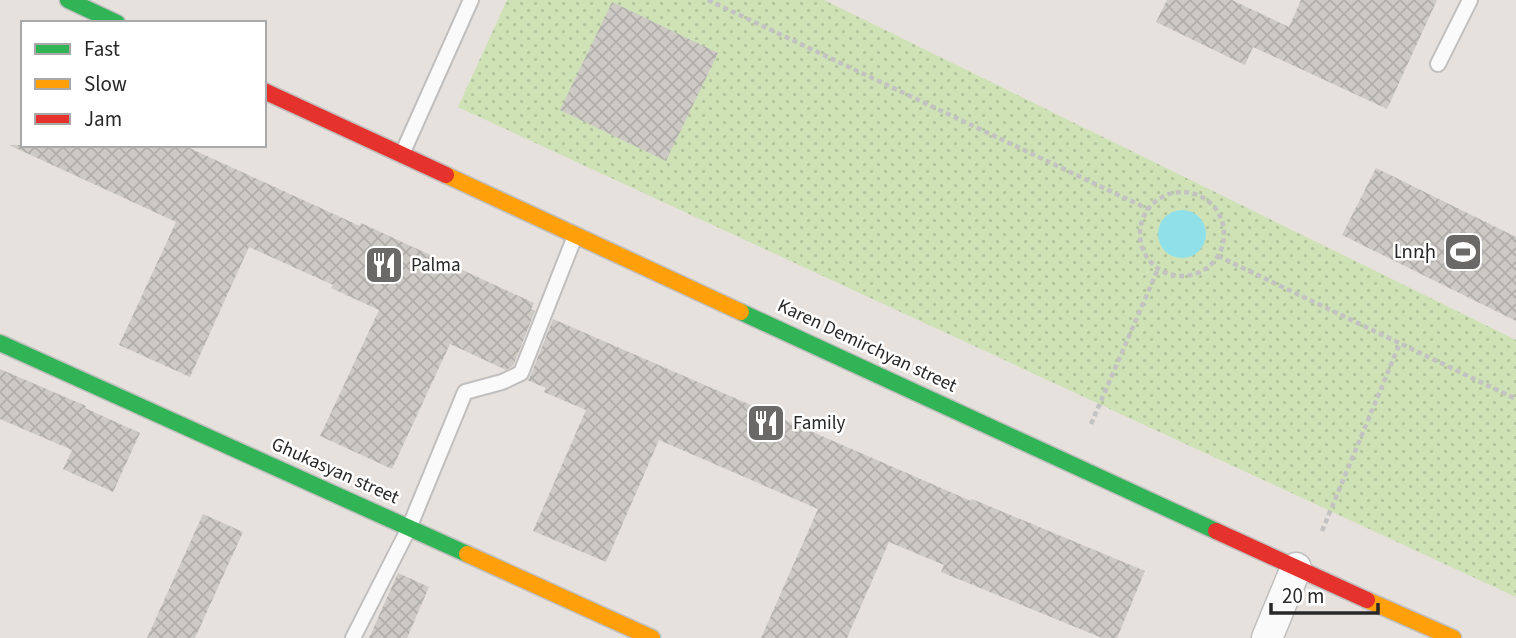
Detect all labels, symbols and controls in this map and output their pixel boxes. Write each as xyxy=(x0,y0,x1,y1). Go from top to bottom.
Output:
legend xyxy=(21,21,266,147)
text: Fast xyxy=(84,34,120,64)
text: Slow xyxy=(84,69,127,99)
text: Jam xyxy=(84,104,122,134)
sports icon: Լոռի xyxy=(1442,231,1484,273)
place label: Լոռի xyxy=(1394,239,1436,266)
restaurant icon: Palma xyxy=(363,244,405,286)
place label: Palma xyxy=(411,252,461,279)
street label: Karen Demirchyan street xyxy=(773,292,962,400)
restaurant icon: Family xyxy=(745,402,787,444)
place label: Family xyxy=(793,410,846,437)
street label: Ghukasyan street xyxy=(267,431,404,511)
scale bar xyxy=(1271,572,1378,616)
text: 20 m xyxy=(1282,581,1324,611)

